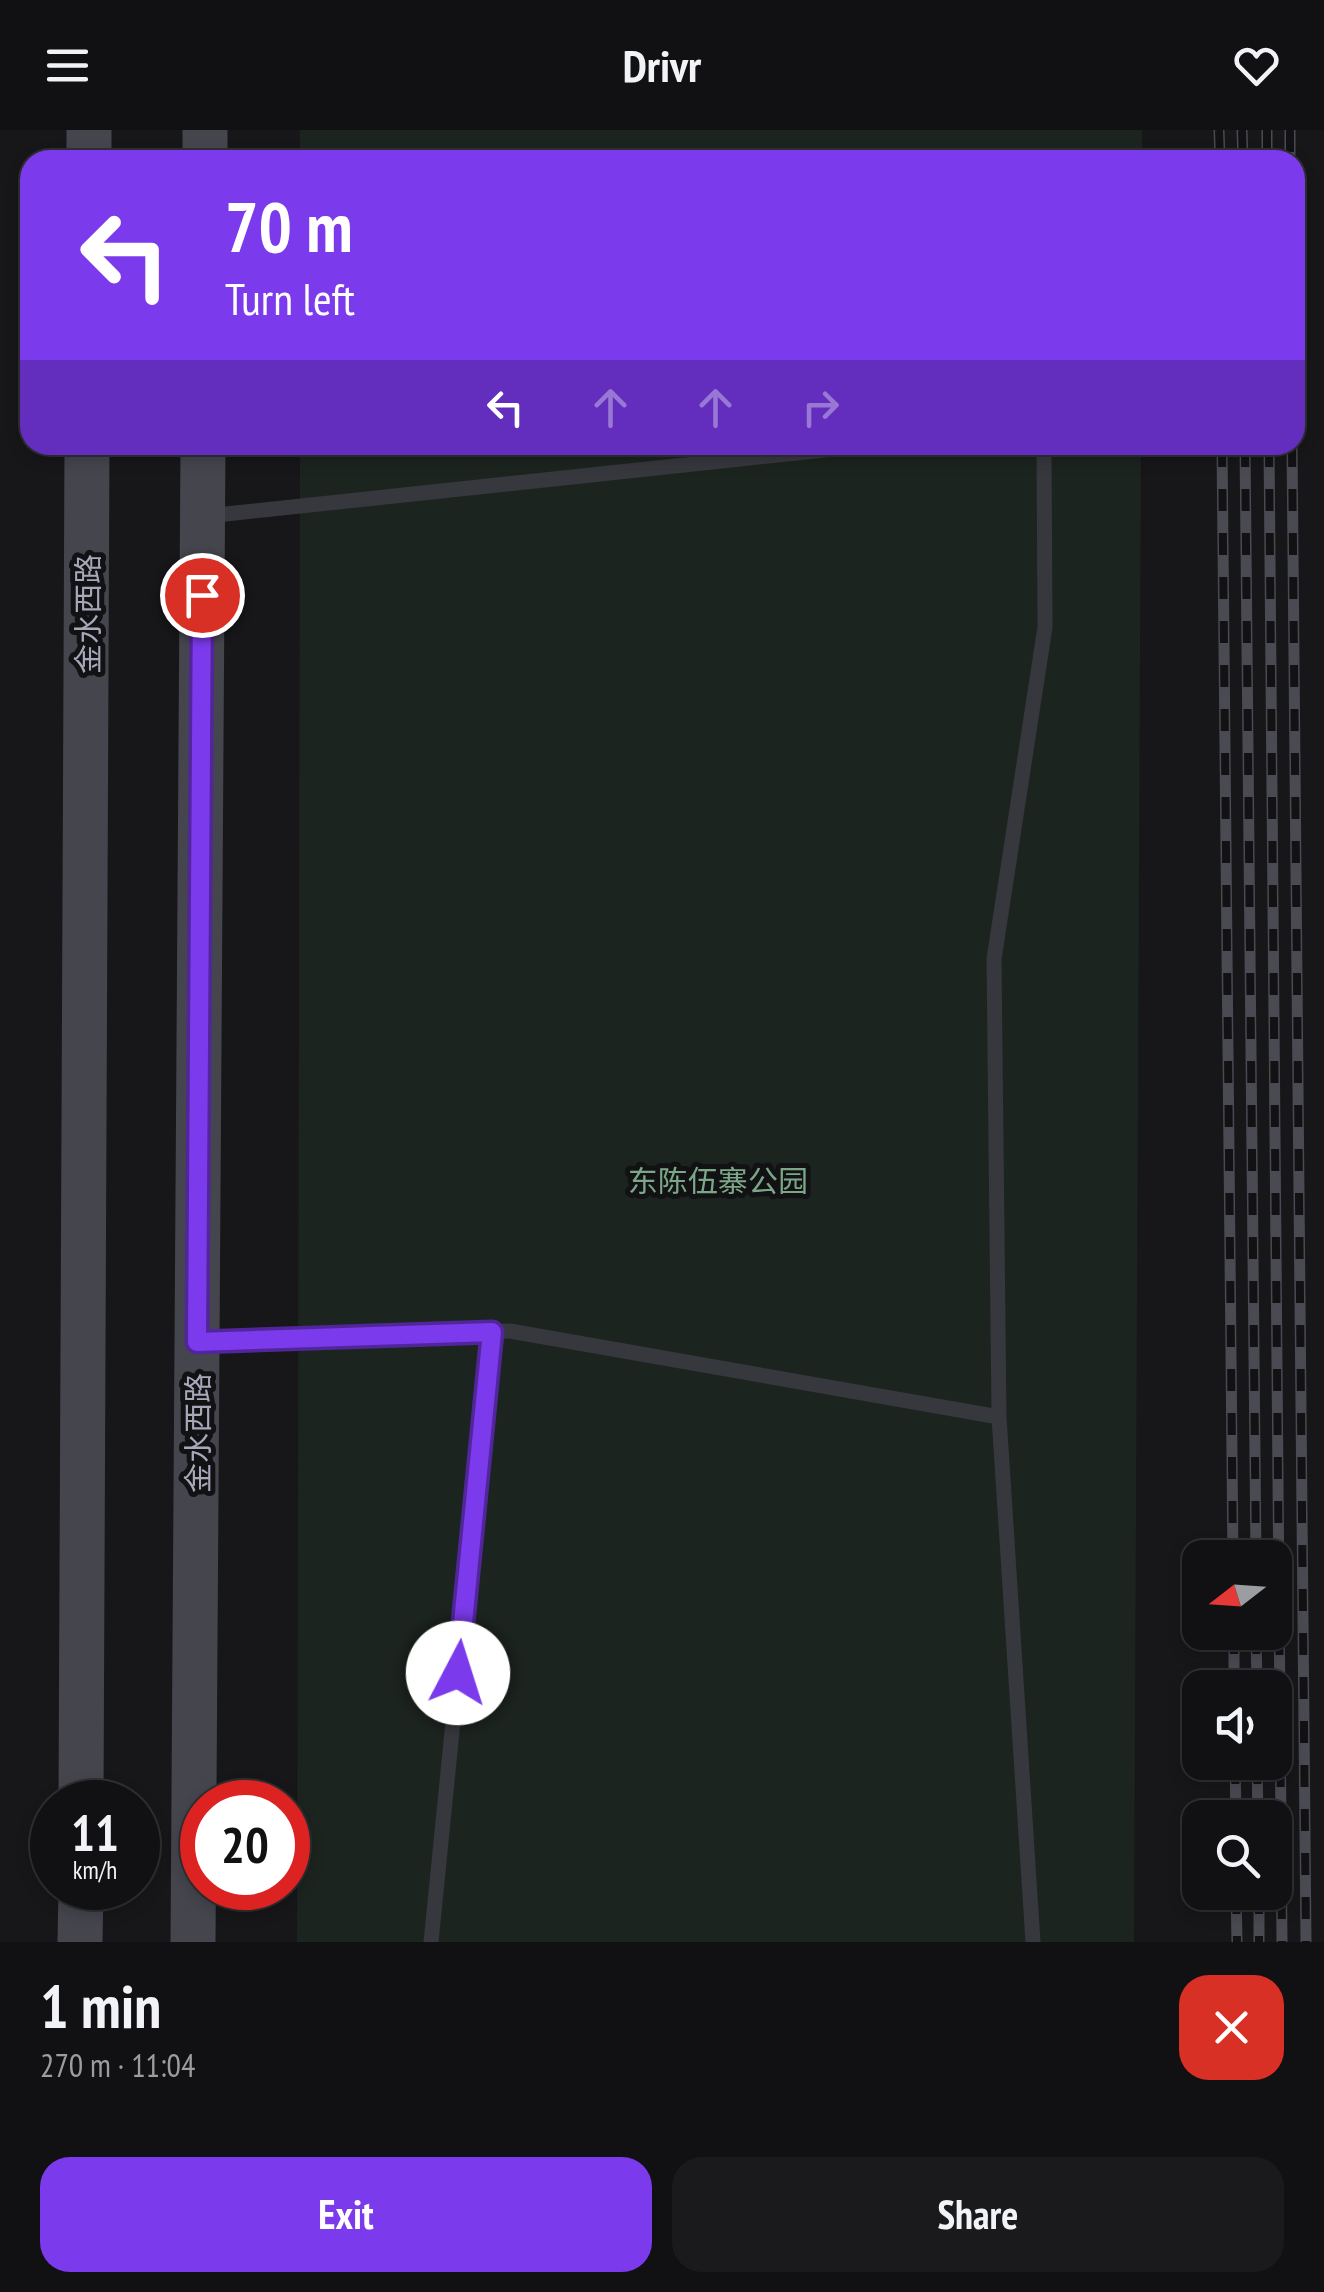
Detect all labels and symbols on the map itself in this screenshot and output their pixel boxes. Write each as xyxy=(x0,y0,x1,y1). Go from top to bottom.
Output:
pin xyxy=(160,553,245,638)
street label: 金水西路 xyxy=(68,554,107,674)
park label: 东陈伍寨公园 xyxy=(628,1161,808,1200)
street label: 金水西路 xyxy=(178,1373,217,1493)
north arrow xyxy=(1182,1540,1292,1650)
position arrow xyxy=(406,1621,510,1725)
speed limit sign: 20 xyxy=(180,1780,310,1910)

